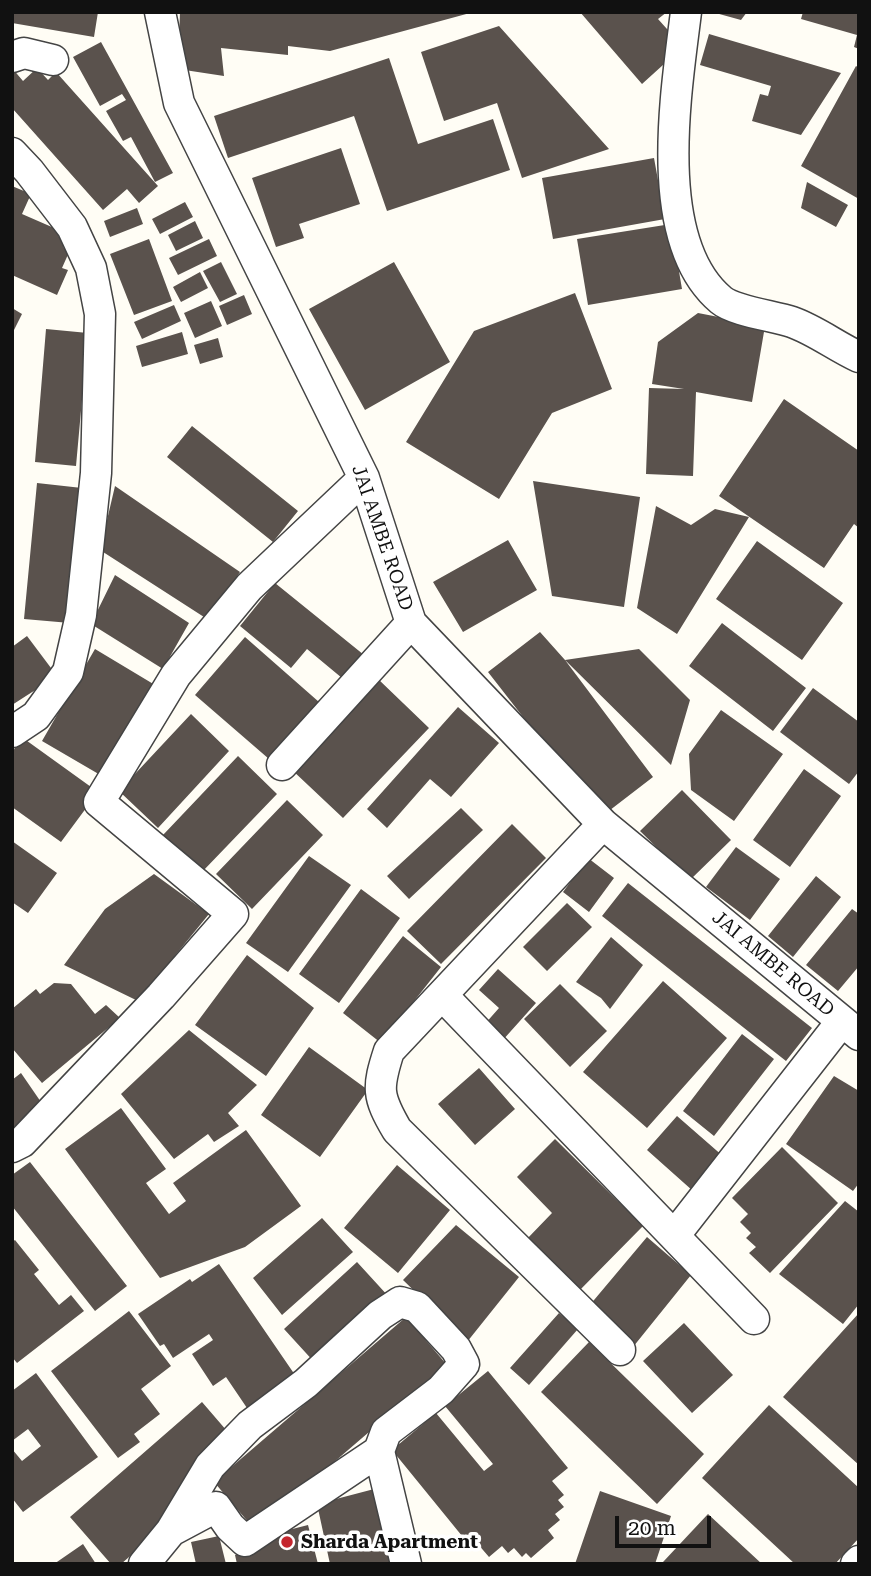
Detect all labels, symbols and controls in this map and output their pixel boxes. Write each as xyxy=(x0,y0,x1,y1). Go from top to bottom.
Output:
street label: JAI AMBE ROAD xyxy=(346,462,418,614)
street label: JAI AMBE ROAD xyxy=(707,906,839,1022)
scale bar xyxy=(619,1502,715,1546)
text: 20 m xyxy=(628,1516,676,1540)
place label: Sharda Apartment xyxy=(301,1531,478,1553)
marker: Sharda Apartment xyxy=(279,1534,295,1550)

